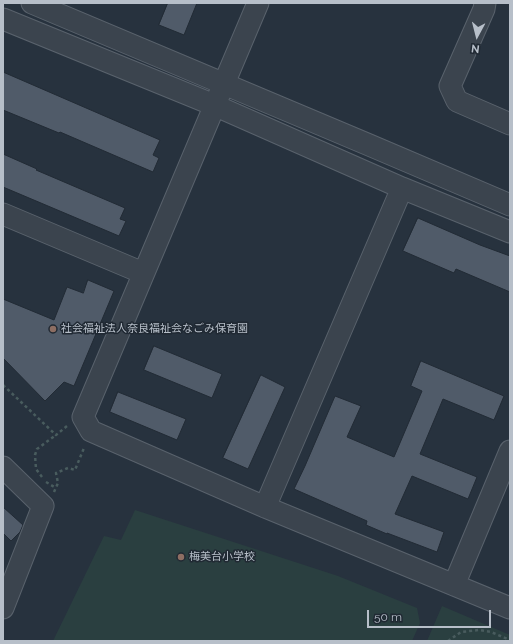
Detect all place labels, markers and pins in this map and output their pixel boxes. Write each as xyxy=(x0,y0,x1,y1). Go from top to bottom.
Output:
place label: 社会福祉法人奈良福祉会なごみ保育園 xyxy=(61,322,248,336)
marker: 社会福祉法人奈良福祉会なごみ保育園 xyxy=(48,324,58,334)
place label: 梅美台小学校 xyxy=(189,550,255,564)
marker: 梅美台小学校 xyxy=(176,552,186,562)

